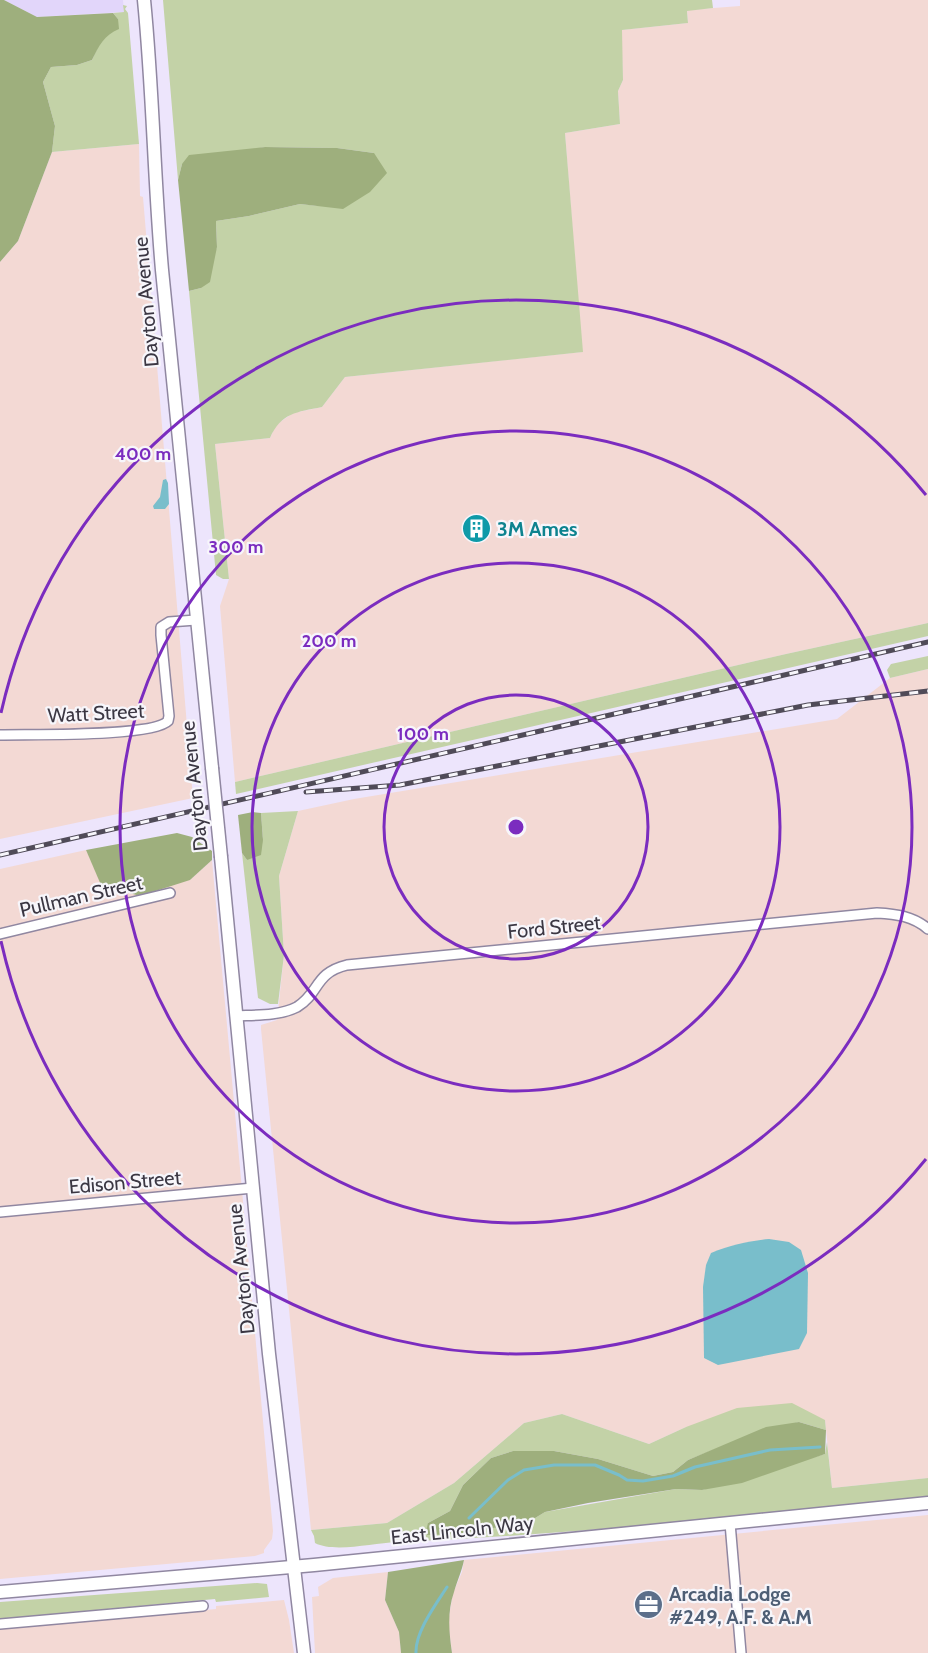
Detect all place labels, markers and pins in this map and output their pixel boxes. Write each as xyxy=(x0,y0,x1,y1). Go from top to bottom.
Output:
building icon: 3M Ames xyxy=(460,513,492,545)
place label: 3M Ames xyxy=(497,517,578,541)
centre of rings xyxy=(506,817,526,837)
place label: Arcadia Lodge #249, A.F. & A.M xyxy=(669,1582,812,1629)
office icon: Arcadia Lodge #249, A.F. & A.M xyxy=(632,1589,664,1621)

